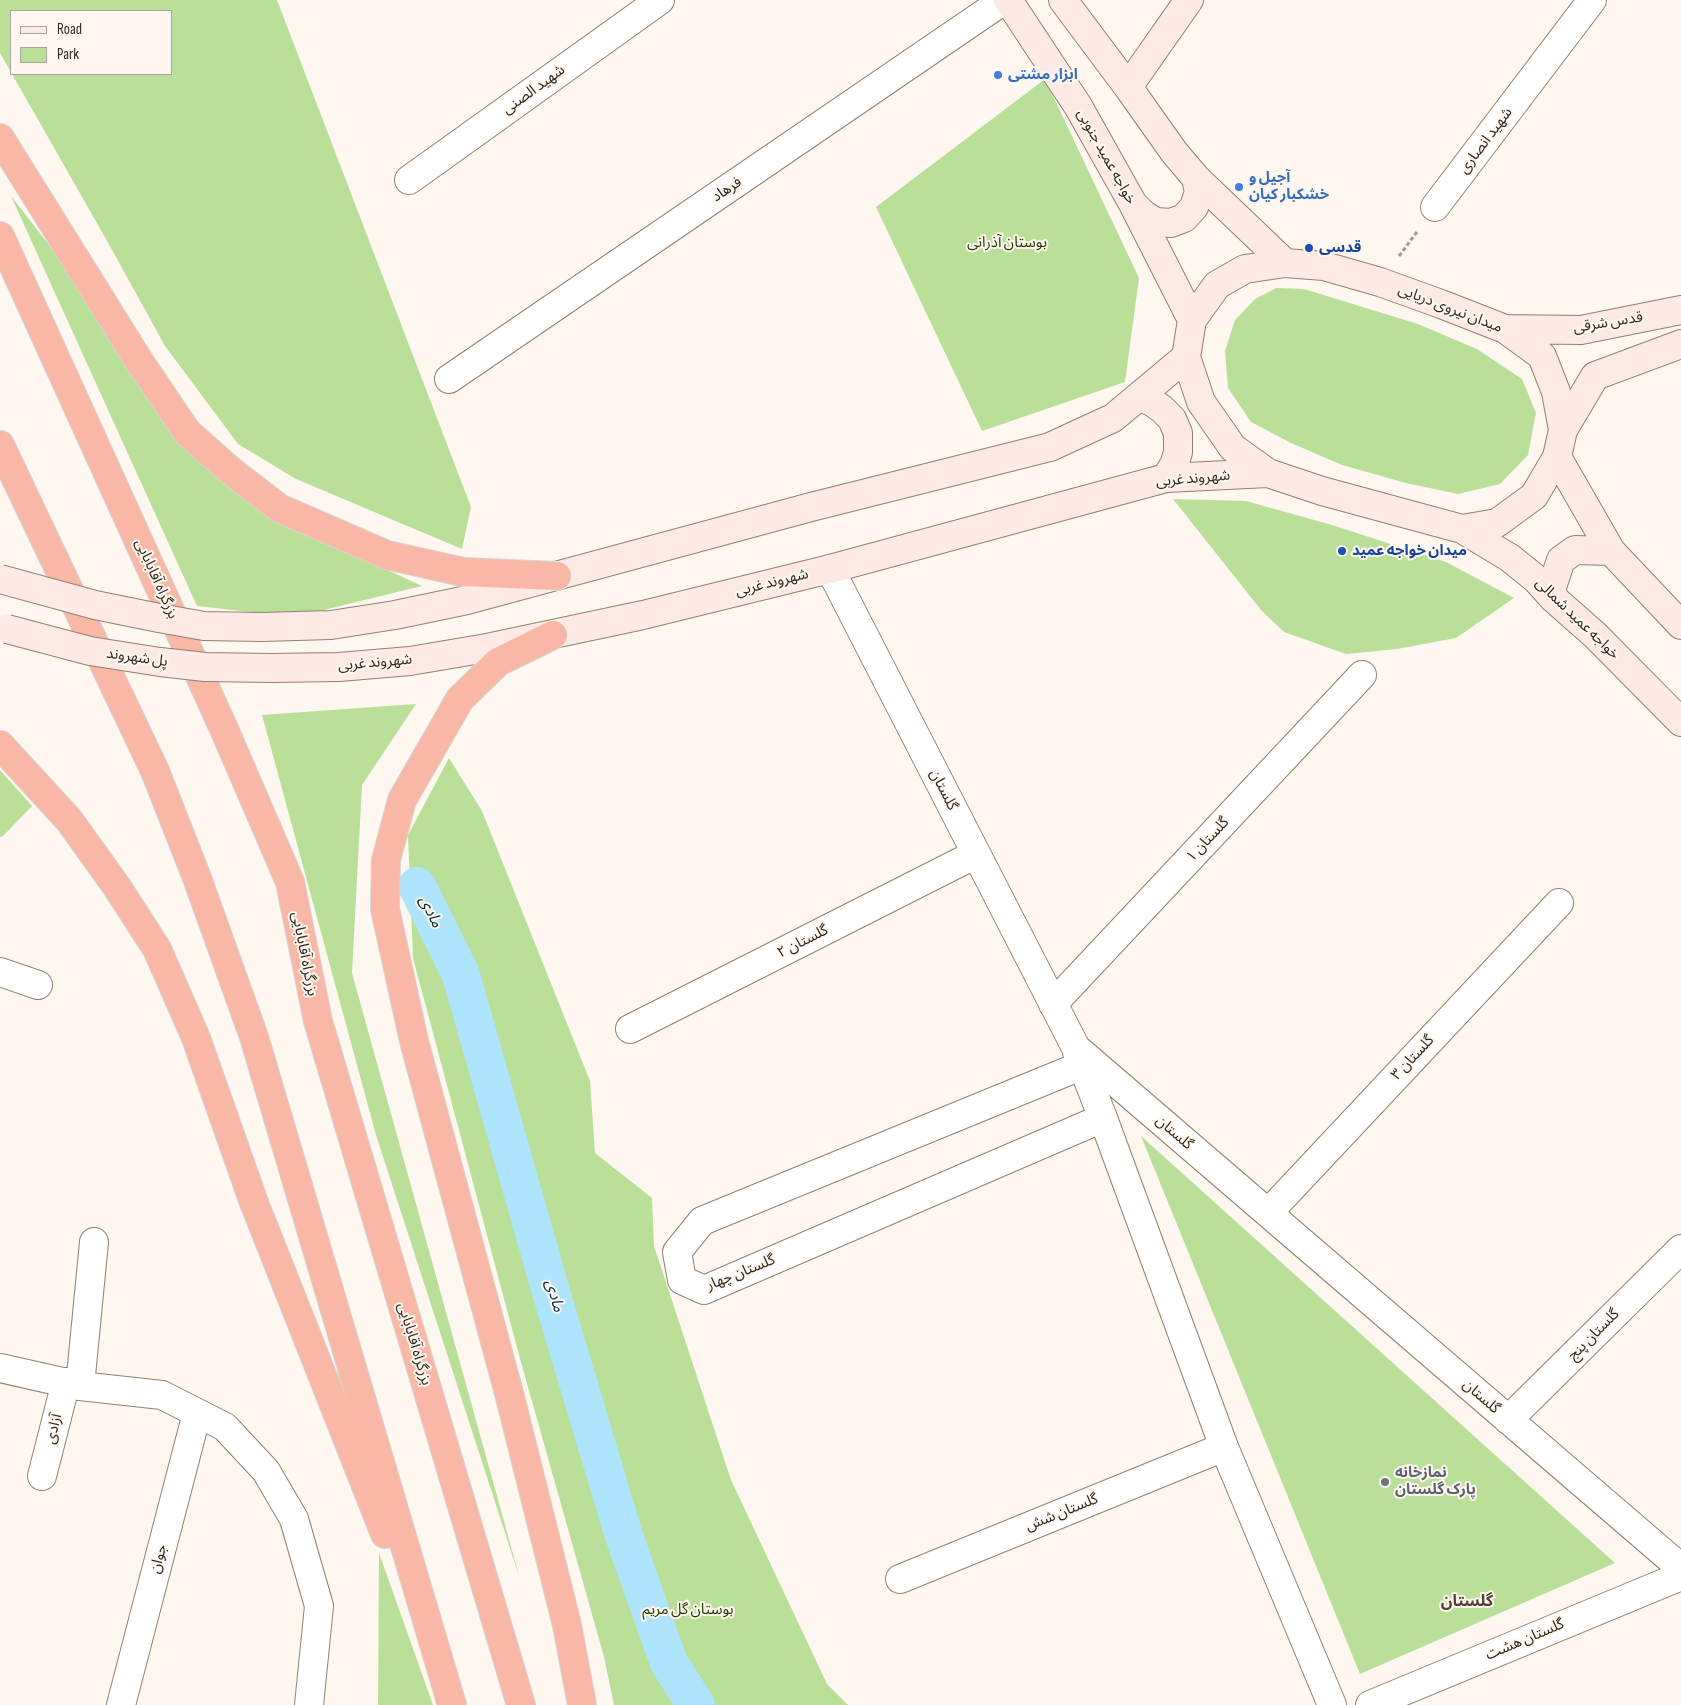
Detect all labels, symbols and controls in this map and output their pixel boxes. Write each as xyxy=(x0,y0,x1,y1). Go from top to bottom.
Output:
legend xyxy=(10,10,172,75)
text: Road xyxy=(57,20,82,39)
text: Park xyxy=(57,45,79,64)
street label: شهید الصنی xyxy=(499,61,569,119)
place label: ابزار مشتی xyxy=(1008,66,1078,84)
marker: ابزار مشتی xyxy=(992,69,1004,81)
street label: شهید انصاری xyxy=(1455,104,1517,178)
street label: خواجه عمید جنوبی xyxy=(1072,106,1140,208)
place label: آجیل و خشکبار کیان xyxy=(1249,169,1329,204)
street label: فرهاد xyxy=(709,174,745,206)
marker: آجیل و خشکبار کیان xyxy=(1233,181,1245,193)
park label: بوستان آذرانی xyxy=(967,234,1047,252)
place label: قدسی xyxy=(1319,239,1361,257)
marker: قدسی xyxy=(1303,242,1315,254)
street label: میدان نیروی دریایی xyxy=(1395,281,1505,337)
street label: قدس شرقی xyxy=(1572,309,1644,337)
street label: شهروند غربی xyxy=(1155,467,1231,491)
street label: بزرگراه آقابابایی xyxy=(130,536,182,622)
place label: میدان خواجه عمید xyxy=(1352,542,1467,560)
marker: میدان خواجه عمید xyxy=(1336,545,1348,557)
street label: شهروند غربی xyxy=(734,565,810,601)
street label: خواجه عمید شمالی xyxy=(1531,574,1623,664)
street label: پل شهروند xyxy=(105,645,169,671)
street label: شهروند غربی xyxy=(337,651,413,675)
street label: گلستان xyxy=(925,766,961,814)
street label: گلستان ۱ xyxy=(1183,814,1233,866)
water label: مادی xyxy=(414,893,446,931)
street label: بزرگراه آقابابایی xyxy=(287,910,321,998)
street label: گلستان ۲ xyxy=(775,922,831,962)
street label: گلستان ۳ xyxy=(1388,1032,1438,1084)
street label: گلستان xyxy=(1152,1112,1196,1154)
street label: گلستان چهار xyxy=(704,1251,778,1295)
water label: مادی xyxy=(540,1278,568,1314)
street label: بزرگراه آقابابایی xyxy=(393,1300,435,1388)
street label: گلستان پنج xyxy=(1565,1306,1623,1364)
street label: گلستان xyxy=(1459,1376,1503,1418)
street label: آزادی xyxy=(42,1412,66,1446)
place label: نمازخانه پارک گلستان xyxy=(1395,1464,1476,1499)
marker: نمازخانه پارک گلستان xyxy=(1379,1476,1391,1488)
street label: گلستان شش xyxy=(1023,1490,1101,1536)
street label: جوان xyxy=(146,1542,172,1576)
district label: گلستان xyxy=(1441,1592,1493,1612)
park label: بوستان گل مریم xyxy=(642,1601,734,1619)
street label: گلستان هشت xyxy=(1483,1615,1567,1665)

